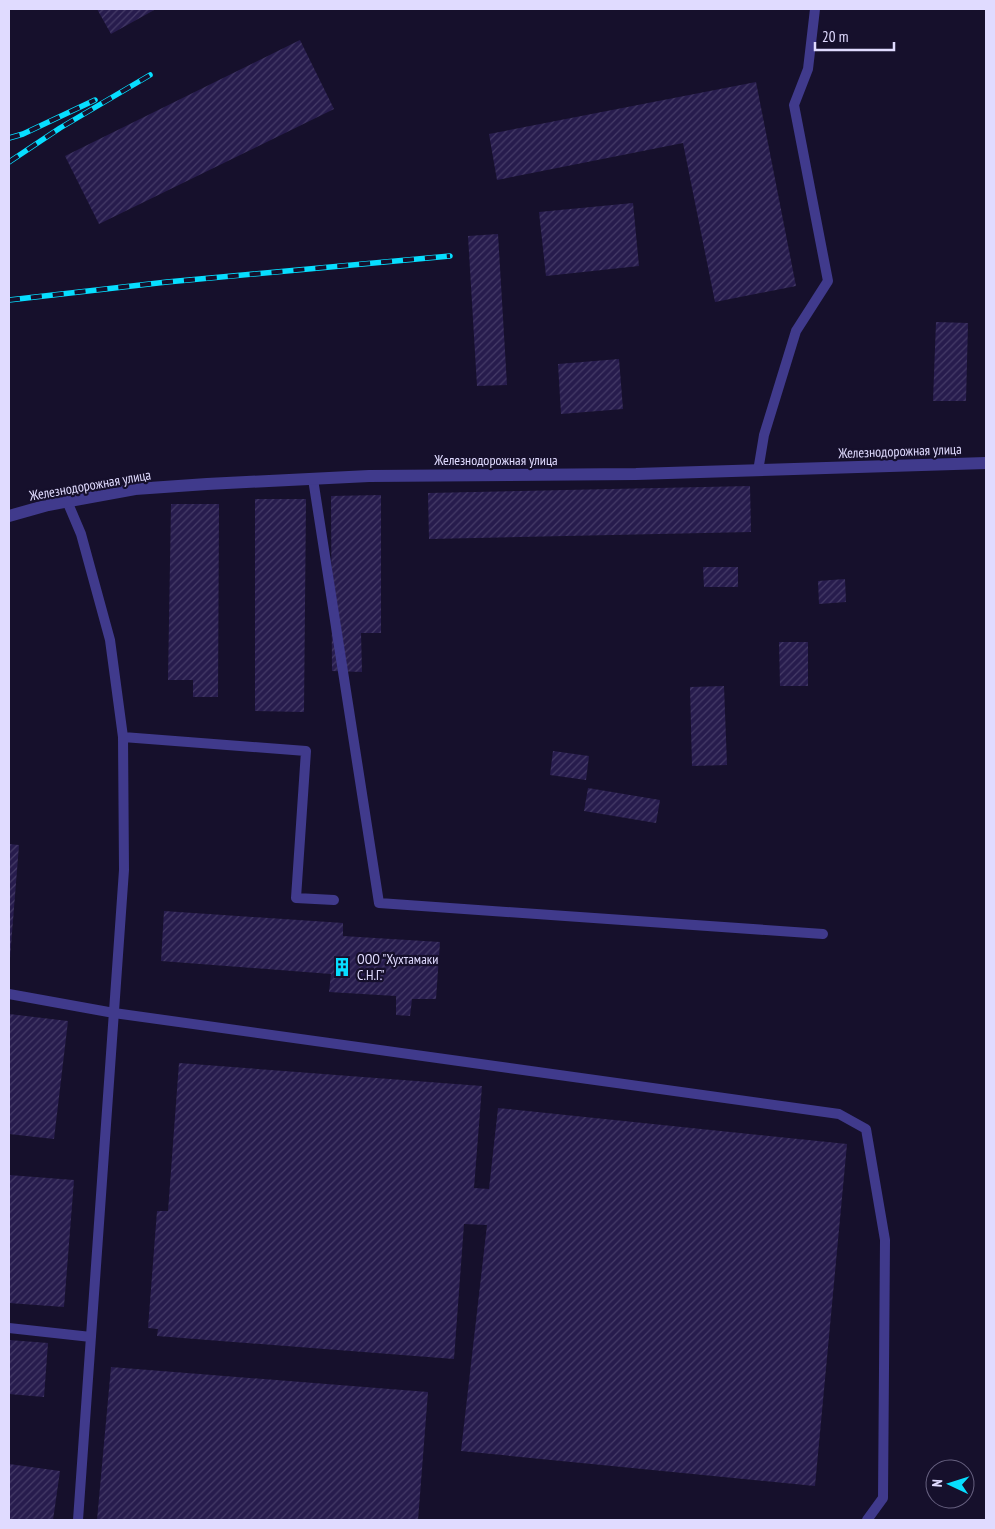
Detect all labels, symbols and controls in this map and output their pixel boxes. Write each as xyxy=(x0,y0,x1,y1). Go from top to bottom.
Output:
scale bar xyxy=(815,20,894,52)
text: 20 m xyxy=(822,27,848,46)
street label: Железнодорожная улица xyxy=(837,440,962,462)
street label: Железнодорожная улица xyxy=(433,451,558,469)
street label: Железнодорожная улица xyxy=(27,465,152,505)
place label: ООО "Хухтамаки С.Н.Г." xyxy=(357,950,438,984)
building icon: ООО "Хухтамаки С.Н.Г." xyxy=(331,956,353,978)
north arrow xyxy=(925,1459,975,1509)
text: N xyxy=(928,1479,946,1487)

